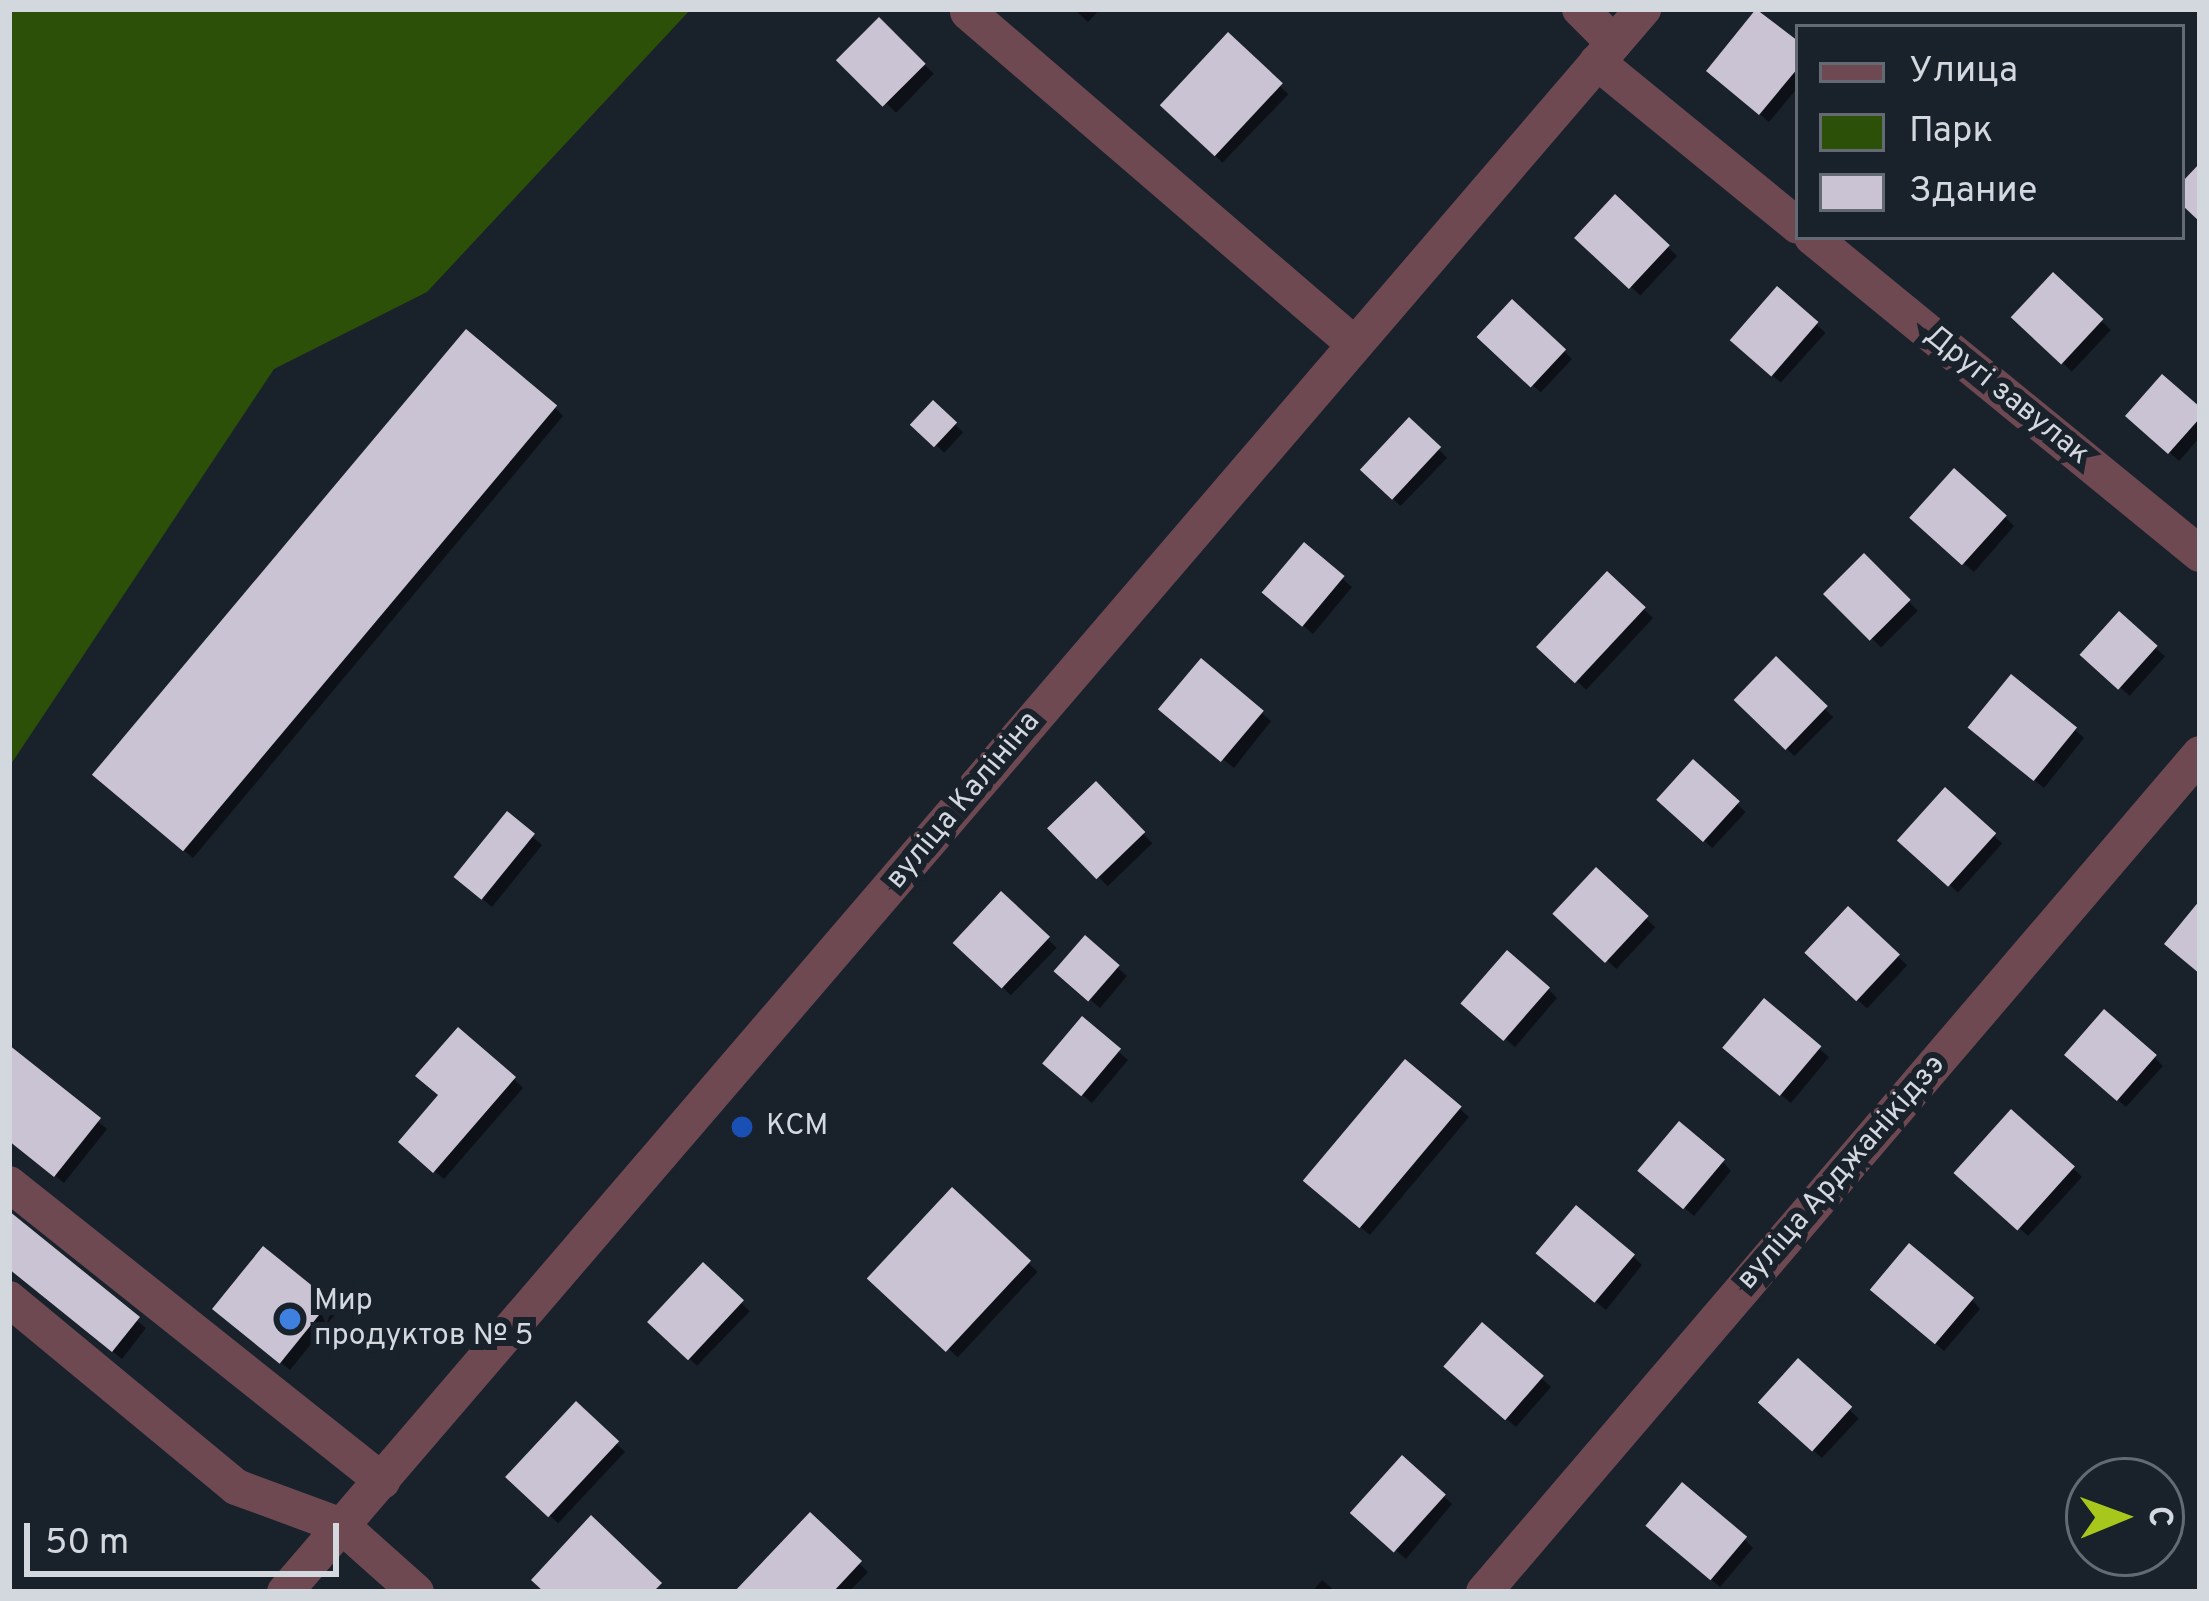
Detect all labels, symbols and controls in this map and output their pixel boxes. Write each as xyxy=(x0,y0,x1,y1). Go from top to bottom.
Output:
legend xyxy=(1795,24,2185,240)
text: Улица xyxy=(1909,49,2018,95)
text: Парк xyxy=(1909,109,1993,155)
text: Здание xyxy=(1909,169,2037,215)
street label: Другі завулак xyxy=(1916,318,2096,474)
street label: вуліца Калініна xyxy=(879,705,1049,897)
street label: вуліца Арджанікідзэ xyxy=(1730,1048,1954,1298)
place label: КСМ xyxy=(766,1109,828,1145)
marker: КСМ xyxy=(729,1114,755,1140)
place label: Мир продуктов № 5 xyxy=(314,1284,533,1354)
marker: Мир продуктов № 5 xyxy=(277,1306,303,1332)
north arrow xyxy=(2065,1457,2185,1577)
scale bar xyxy=(30,1499,345,1573)
text: С xyxy=(2137,1506,2179,1527)
text: 50 m xyxy=(45,1521,129,1567)

